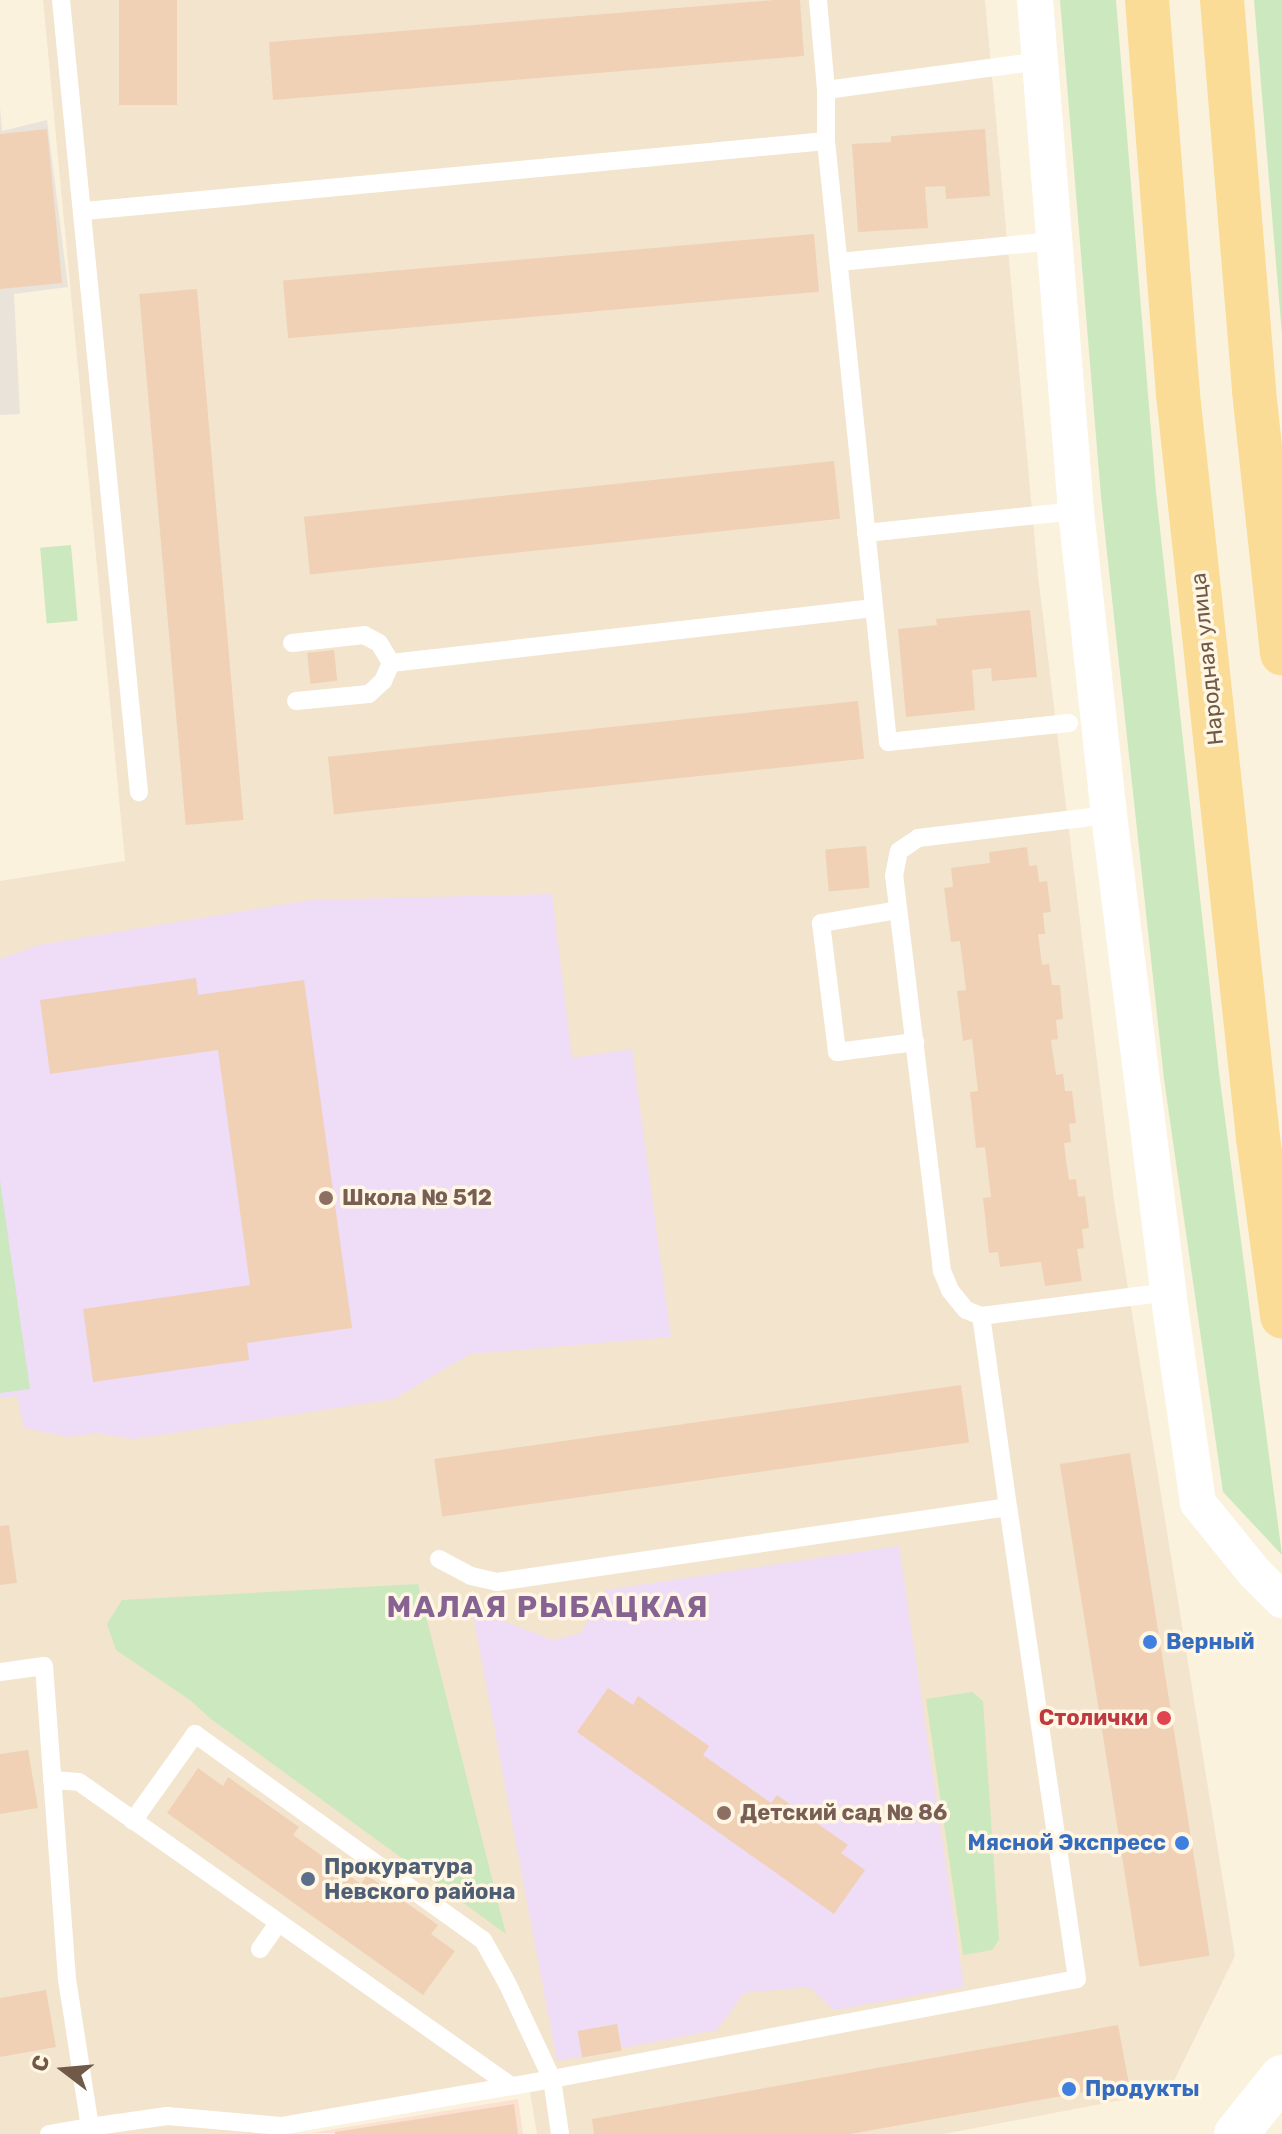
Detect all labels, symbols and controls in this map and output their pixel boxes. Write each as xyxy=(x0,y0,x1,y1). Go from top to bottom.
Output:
street label: Народная улица xyxy=(1185,572,1229,746)
place label: Школа № 512 xyxy=(342,1185,492,1211)
marker: Школа № 512 xyxy=(317,1189,335,1207)
district label: МАЛАЯ РЫБАЦКАЯ xyxy=(387,1589,709,1625)
place label: Верный xyxy=(1166,1629,1255,1655)
marker: Верный xyxy=(1141,1633,1159,1651)
place label: Столички xyxy=(1039,1705,1148,1731)
marker: Столички xyxy=(1155,1709,1173,1727)
place label: Детский сад № 86 xyxy=(740,1800,947,1826)
marker: Детский сад № 86 xyxy=(715,1804,733,1822)
place label: Мясной Экспресс xyxy=(968,1830,1166,1856)
marker: Мясной Экспресс xyxy=(1173,1834,1191,1852)
place label: Прокуратура Невского района xyxy=(324,1853,515,1904)
marker: Прокуратура Невского района xyxy=(299,1870,317,1888)
north arrow xyxy=(24,2030,104,2110)
text: С xyxy=(25,2052,56,2074)
place label: Продукты xyxy=(1085,2076,1200,2102)
marker: Продукты xyxy=(1060,2080,1078,2098)

